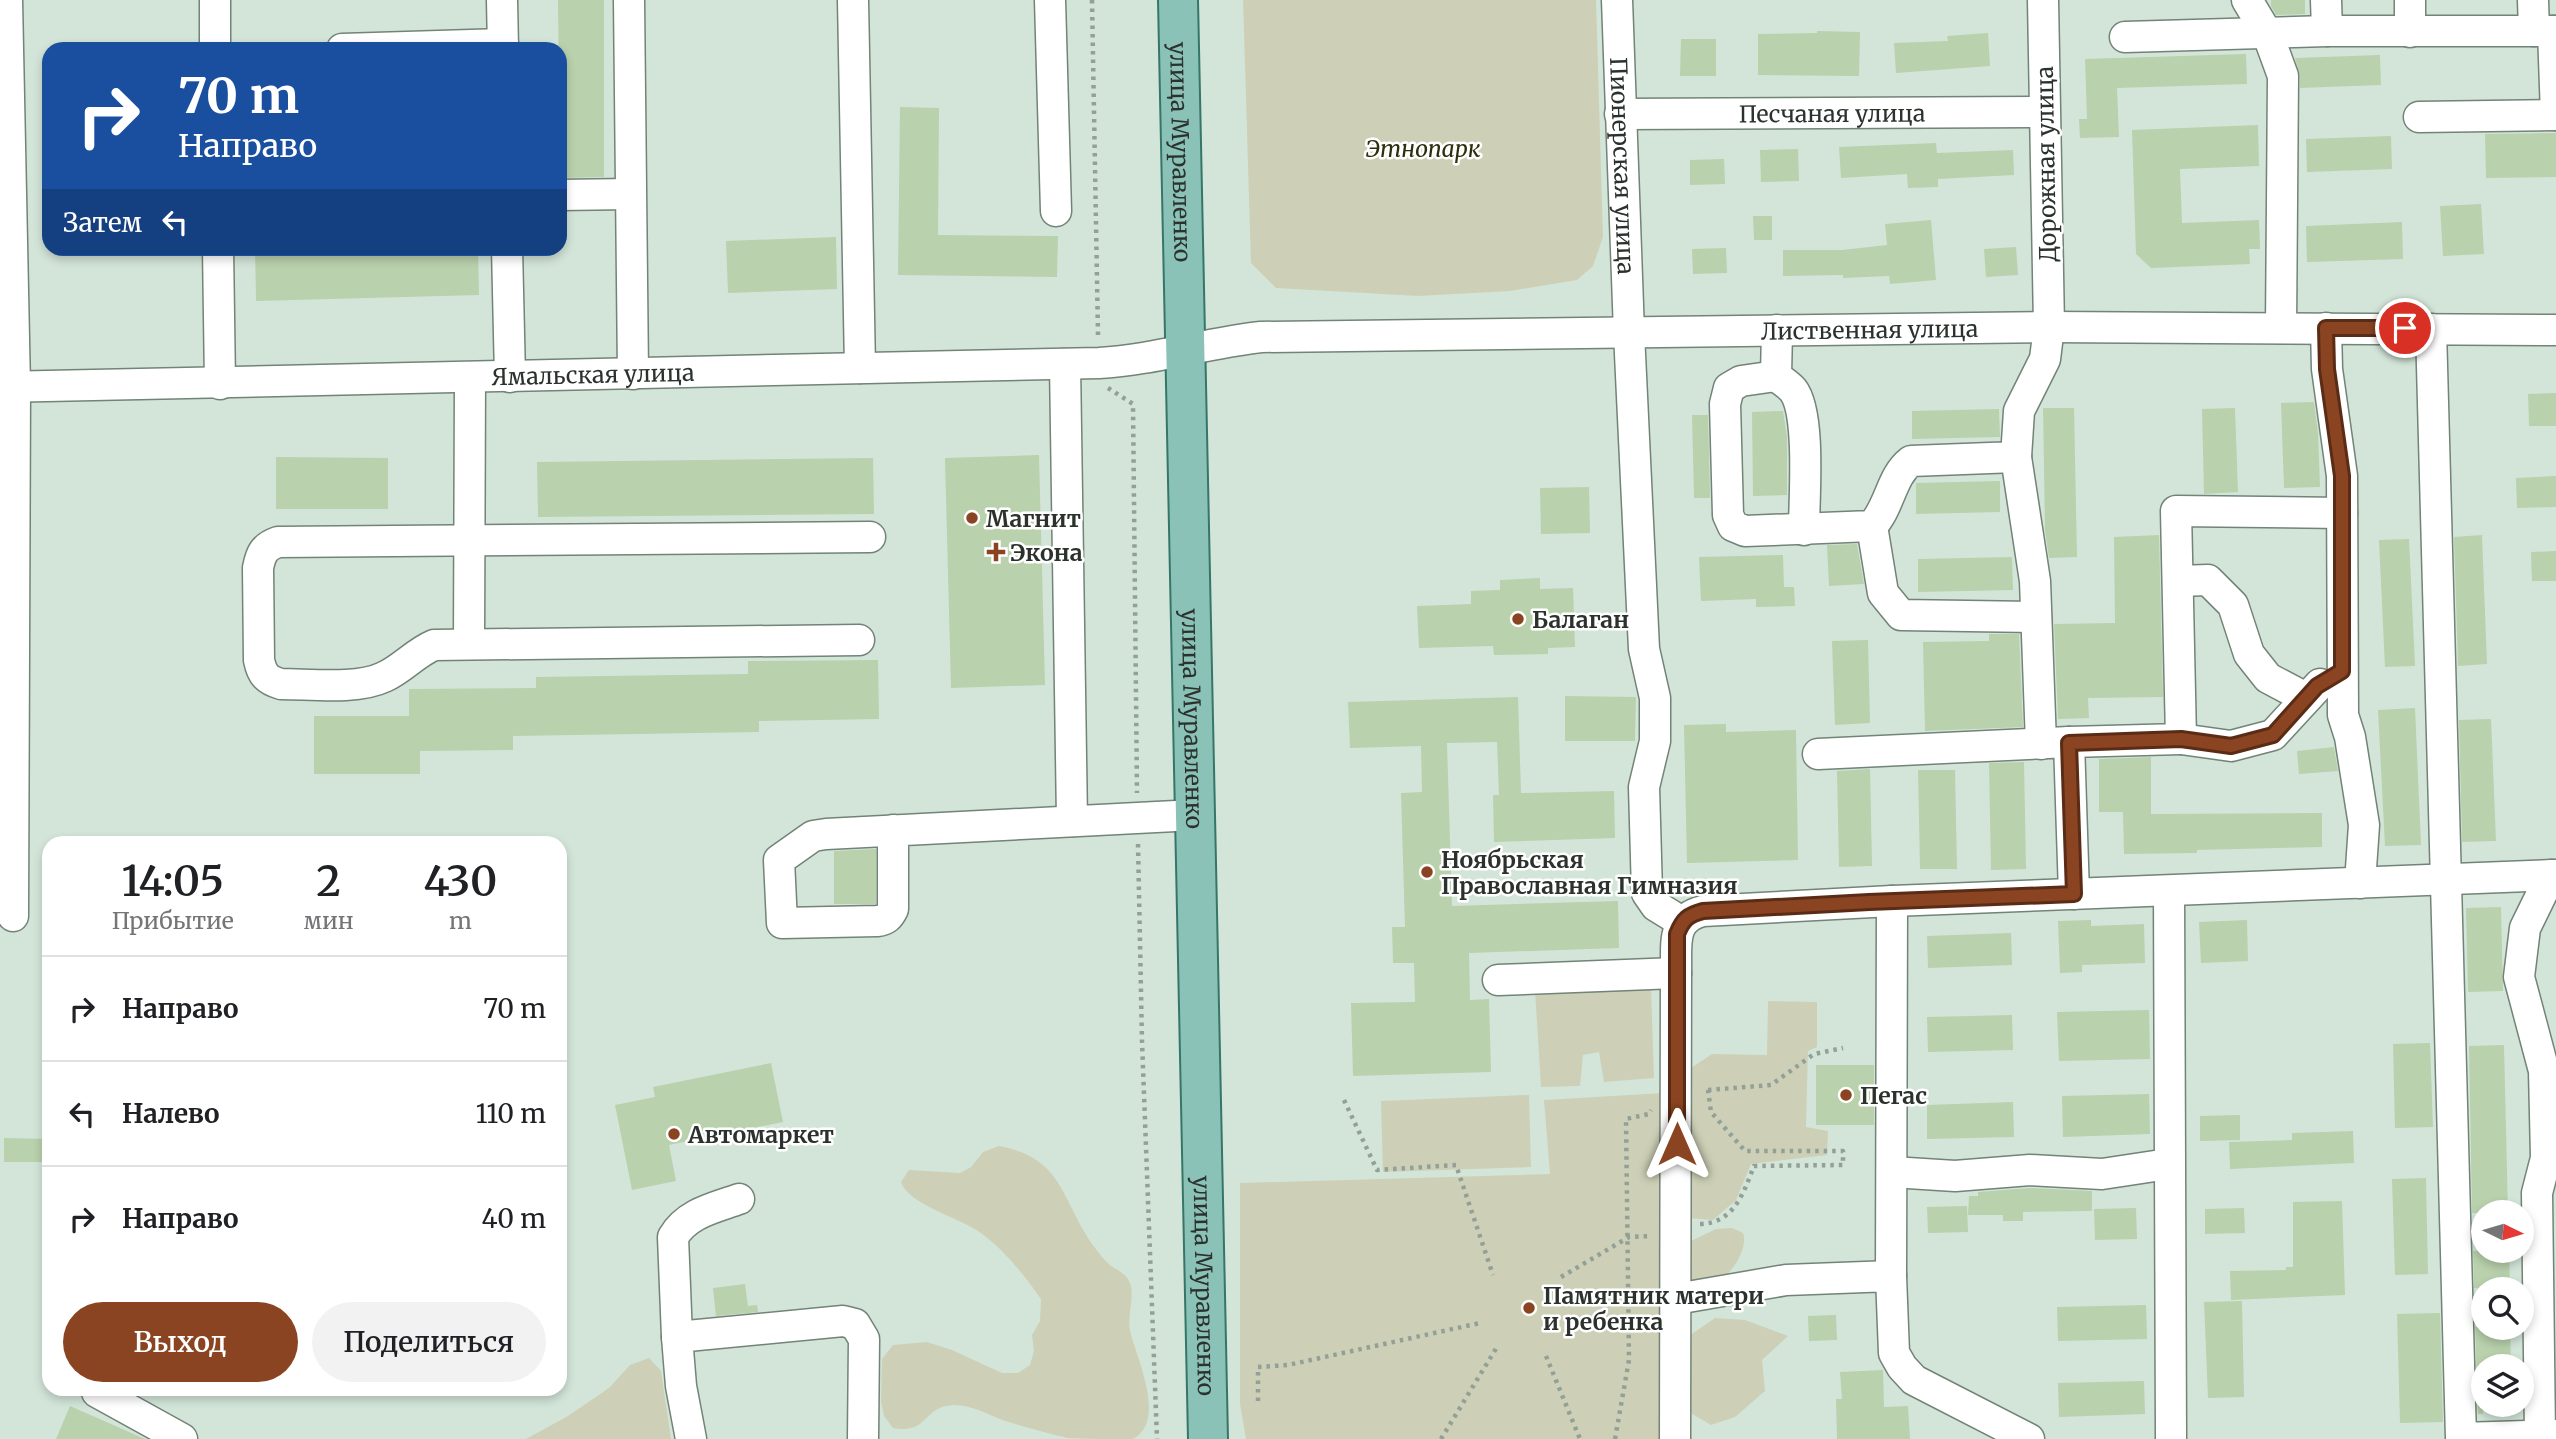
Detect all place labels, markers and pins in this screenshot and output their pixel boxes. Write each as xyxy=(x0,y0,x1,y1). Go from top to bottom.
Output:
pin xyxy=(2375,298,2435,358)
place label: Магнит xyxy=(986,504,1081,533)
marker: Магнит xyxy=(964,510,980,526)
place label: Экона xyxy=(1010,538,1083,567)
marker: Экона xyxy=(988,544,1004,560)
place label: Балаган xyxy=(1532,605,1629,634)
marker: Балаган xyxy=(1510,611,1526,627)
place label: Ноябрьская Православная Гимназия xyxy=(1441,845,1738,900)
marker: Ноябрьская Православная Гимназия xyxy=(1419,864,1435,880)
place label: Пегас xyxy=(1860,1081,1927,1110)
marker: Пегас xyxy=(1838,1087,1854,1103)
place label: Автомаркет xyxy=(687,1120,834,1149)
marker: Автомаркет xyxy=(666,1126,682,1142)
place label: Памятник матери и ребенка xyxy=(1543,1281,1764,1336)
marker: Памятник матери и ребенка xyxy=(1521,1300,1537,1316)

